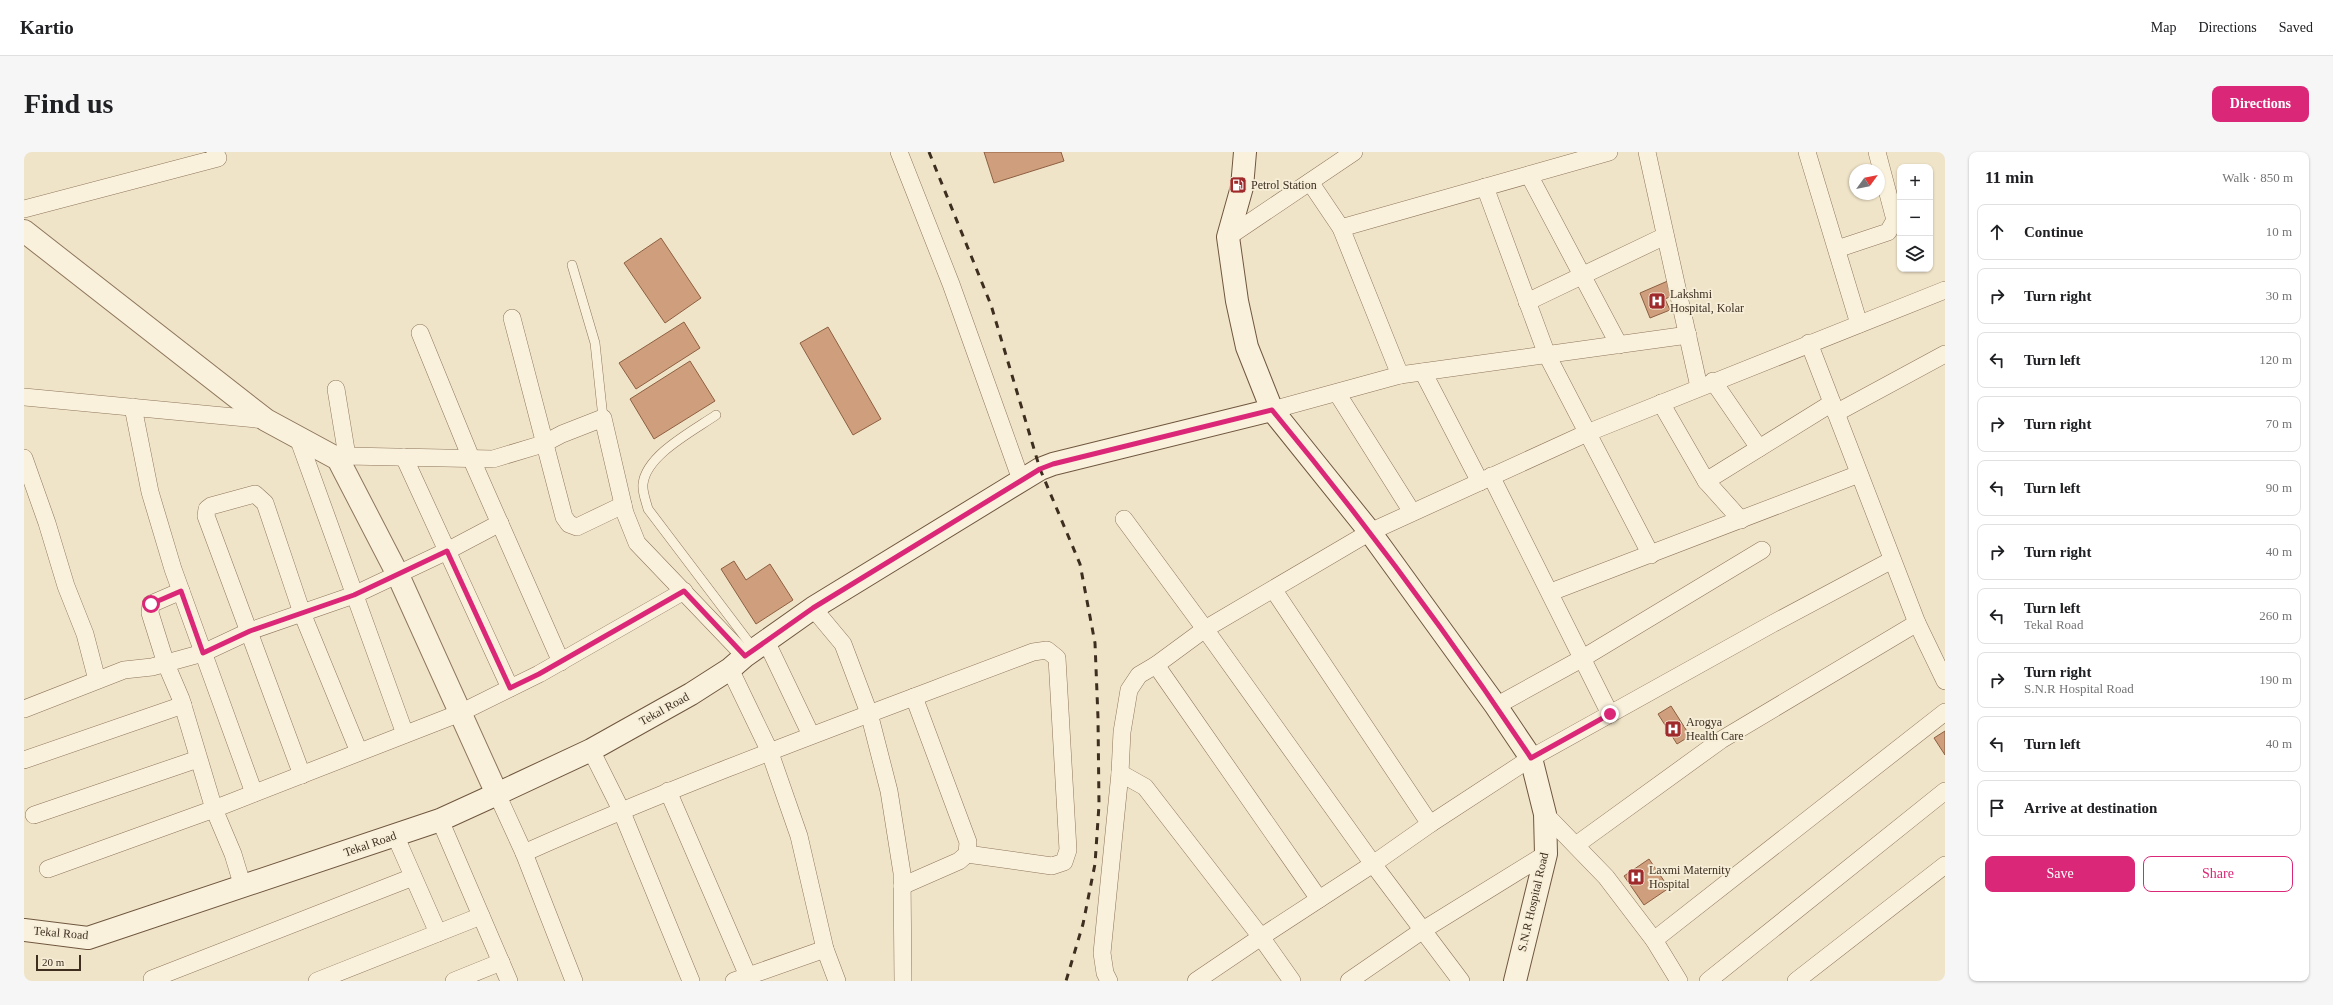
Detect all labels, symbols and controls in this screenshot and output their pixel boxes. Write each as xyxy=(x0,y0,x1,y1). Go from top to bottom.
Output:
text: Kartio xyxy=(20,17,74,38)
text: Map xyxy=(2151,20,2176,35)
text: Directions xyxy=(2198,20,2257,35)
text: Saved xyxy=(2279,20,2313,35)
button: Directions xyxy=(2212,86,2309,122)
text: Find us xyxy=(24,88,114,119)
north arrow xyxy=(1849,164,1885,200)
map controls xyxy=(1897,164,1933,272)
button: + xyxy=(1897,164,1933,200)
text: 11 min xyxy=(1985,168,2034,187)
text: Walk · 850 m xyxy=(2222,170,2293,185)
fuel station icon: Petrol Station xyxy=(1228,175,1248,195)
place label: Petrol Station xyxy=(1251,178,1317,192)
button: − xyxy=(1897,200,1933,236)
icon: ahead xyxy=(1986,221,2008,243)
text: Continue xyxy=(2024,224,2083,240)
text: 10 m xyxy=(2266,224,2292,239)
button: layers xyxy=(1897,236,1933,272)
icon: right xyxy=(1986,285,2008,307)
place label: Lakshmi Hospital, Kolar xyxy=(1670,287,1744,315)
text: Turn right xyxy=(2024,288,2091,304)
text: 30 m xyxy=(2266,288,2292,303)
hospital icon: Lakshmi Hospital, Kolar xyxy=(1647,291,1667,311)
icon: left xyxy=(1986,349,2008,371)
text: Turn left xyxy=(2024,352,2081,368)
text: 120 m xyxy=(2259,352,2292,367)
icon: right xyxy=(1986,413,2008,435)
text: Turn right xyxy=(2024,416,2091,432)
text: 70 m xyxy=(2266,416,2292,431)
icon: left xyxy=(1986,477,2008,499)
text: Turn left xyxy=(2024,480,2081,496)
text: 90 m xyxy=(2266,480,2292,495)
icon: right xyxy=(1986,541,2008,563)
text: Turn right xyxy=(2024,544,2091,560)
text: 40 m xyxy=(2266,544,2292,559)
route start xyxy=(142,595,160,613)
text: Turn left xyxy=(2024,600,2081,616)
icon: left xyxy=(1986,605,2008,627)
text: 260 m xyxy=(2259,608,2292,623)
text: Tekal Road xyxy=(2024,617,2083,632)
text: Turn right xyxy=(2024,664,2091,680)
icon: right xyxy=(1986,669,2008,691)
text: 190 m xyxy=(2259,672,2292,687)
text: S.N.R Hospital Road xyxy=(2024,681,2134,696)
street label: Tekal Road xyxy=(637,690,691,728)
route end xyxy=(1601,705,1619,723)
place label: Arogya Health Care xyxy=(1686,715,1744,743)
hospital icon: Arogya Health Care xyxy=(1663,719,1683,739)
icon: left xyxy=(1986,733,2008,755)
text: Turn left xyxy=(2024,736,2081,752)
text: 40 m xyxy=(2266,736,2292,751)
icon: arrive xyxy=(1986,797,2008,819)
text: Arrive at destination xyxy=(2024,800,2157,816)
street label: Tekal Road xyxy=(342,828,398,860)
street label: S.N.R Hospital Road xyxy=(1515,851,1551,953)
button: Save xyxy=(1985,856,2135,892)
button: Share xyxy=(2143,856,2293,892)
place label: Laxmi Maternity Hospital xyxy=(1649,863,1731,891)
hospital icon: Laxmi Maternity Hospital xyxy=(1626,867,1646,887)
street label: Tekal Road xyxy=(33,924,89,942)
scale bar xyxy=(36,953,81,972)
text: 20 m xyxy=(42,956,64,968)

